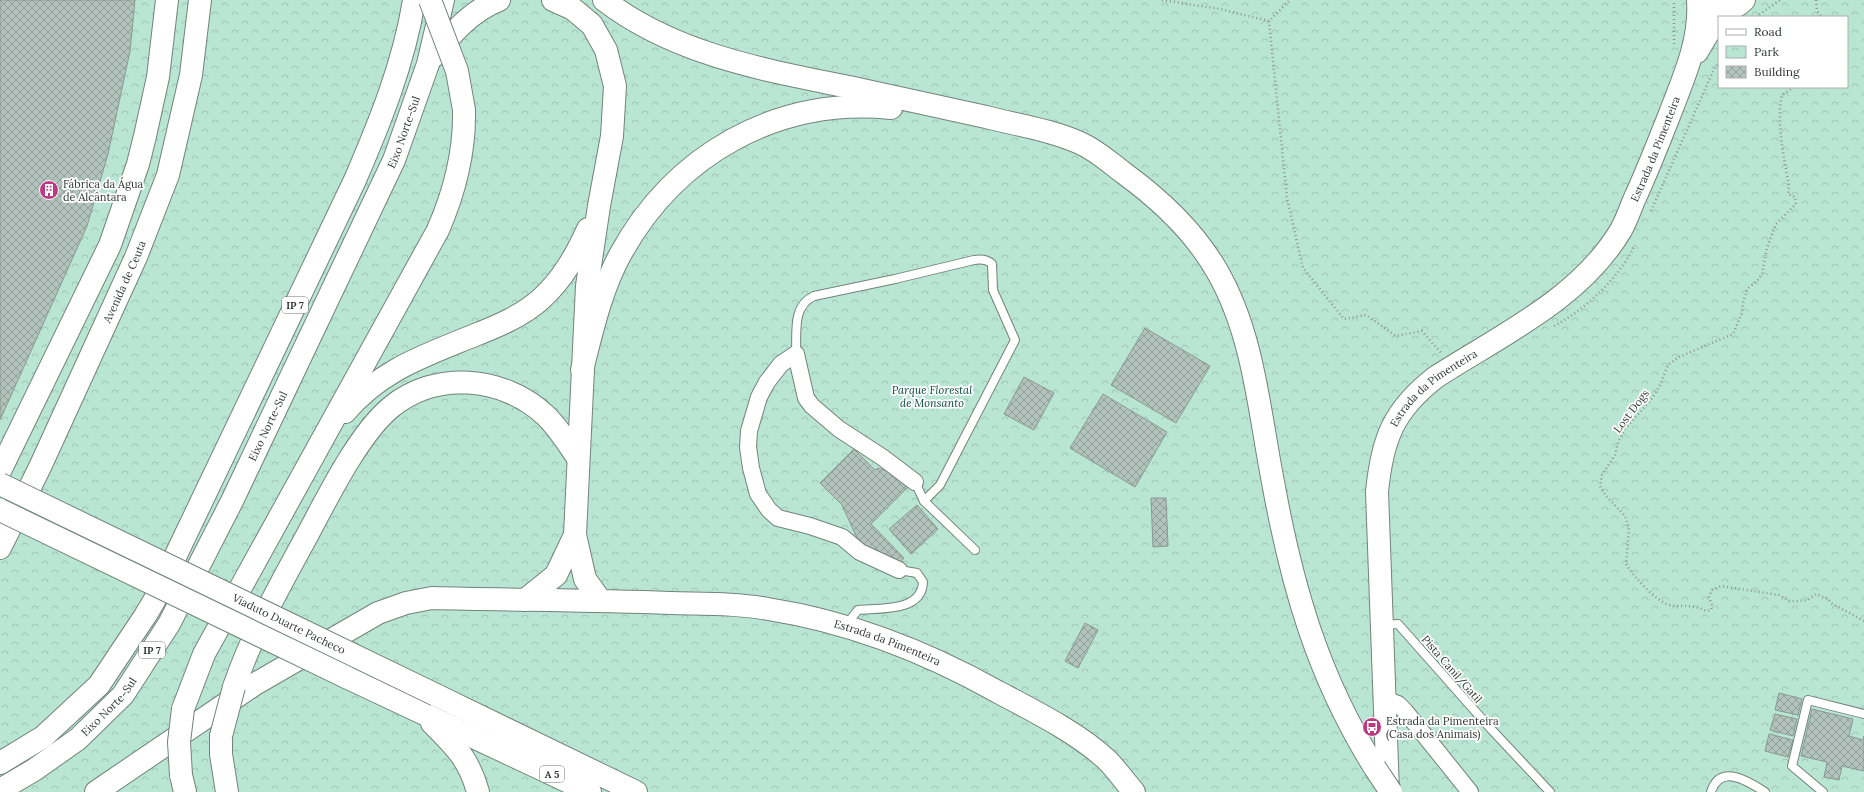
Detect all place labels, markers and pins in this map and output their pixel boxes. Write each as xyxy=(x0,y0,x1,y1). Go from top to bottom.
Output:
place label: Fábrica da Água de Alcântara xyxy=(63,177,144,204)
building icon: Fábrica da Água de Alcântara xyxy=(38,179,60,201)
place label: Estrada da Pimenteira (Casa dos Animais) xyxy=(1386,714,1499,742)
bus stop icon: Estrada da Pimenteira (Casa dos Animais) xyxy=(1361,716,1383,738)

